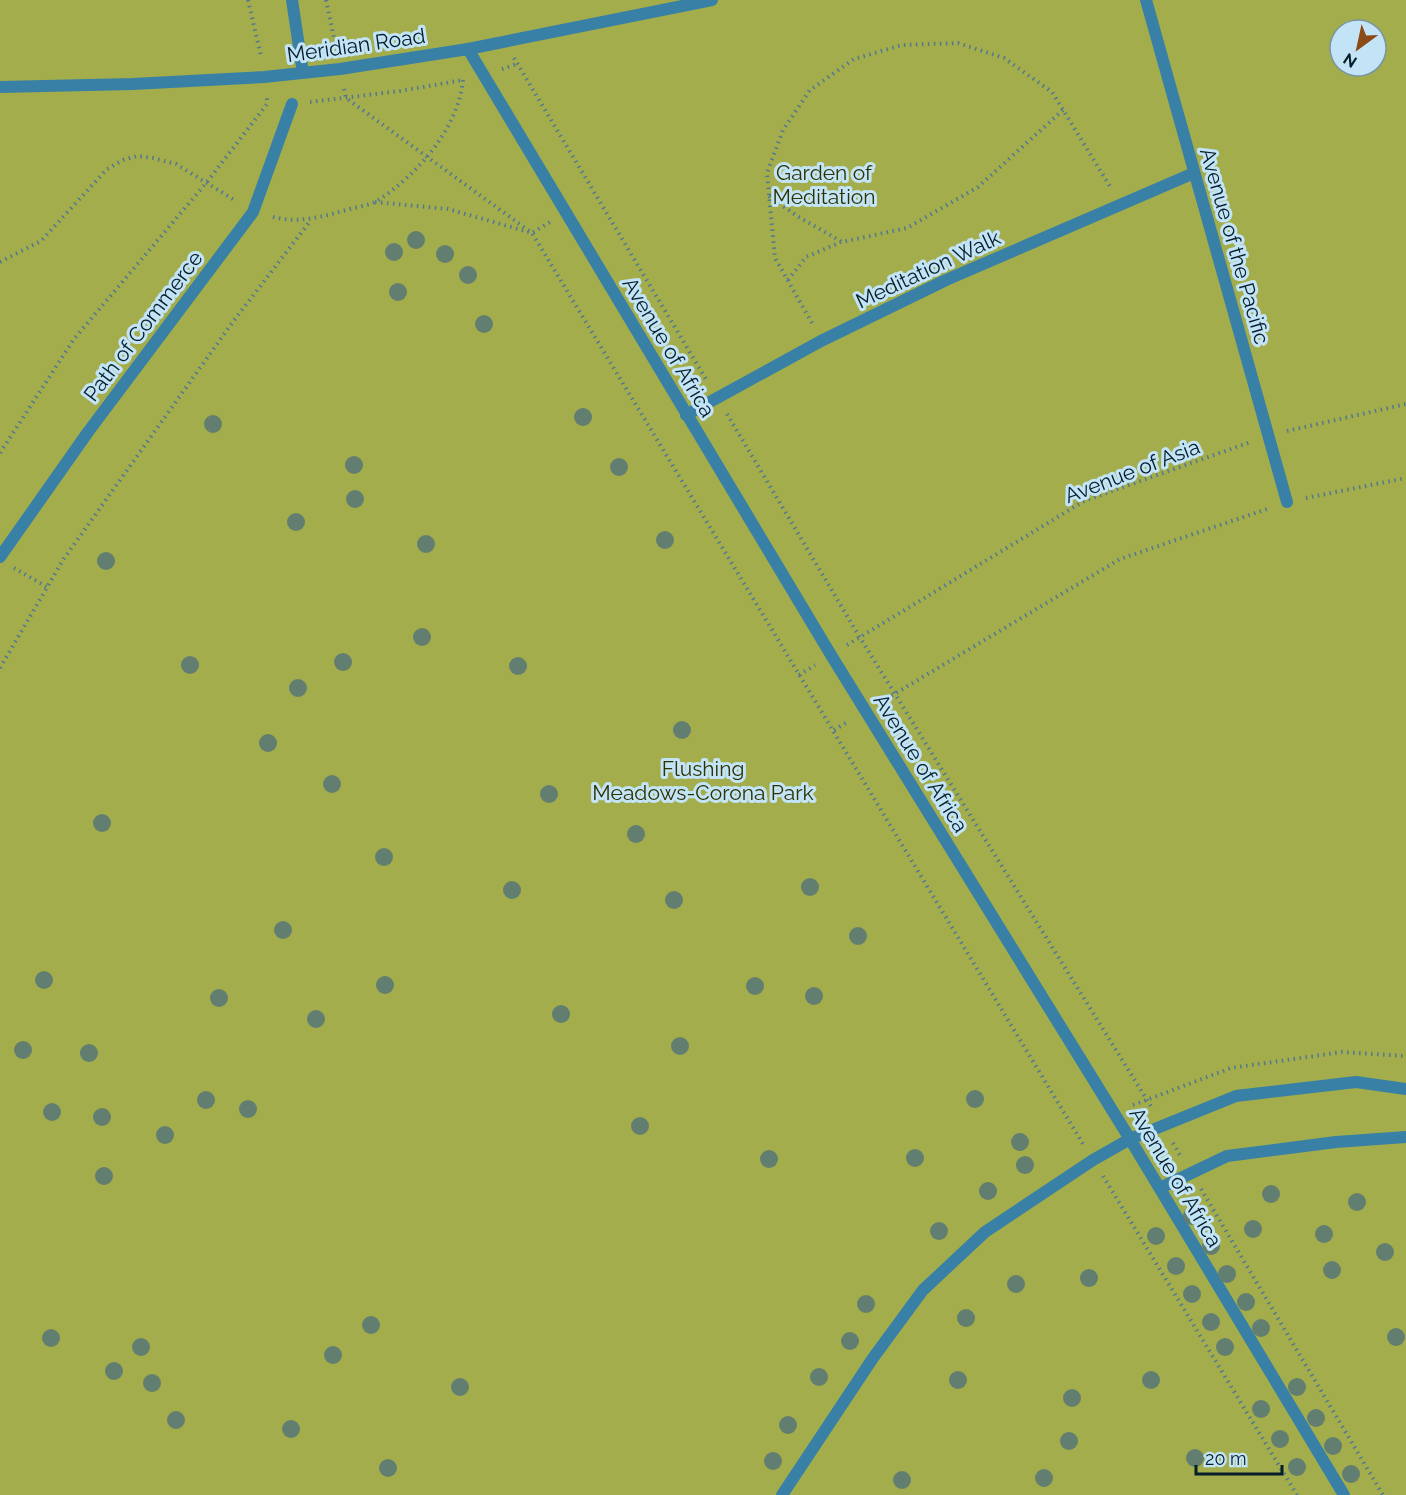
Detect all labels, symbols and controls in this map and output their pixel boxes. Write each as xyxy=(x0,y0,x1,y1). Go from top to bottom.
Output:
north arrow xyxy=(1328,18,1388,78)
street label: Meridian Road xyxy=(285,23,427,67)
text: N xyxy=(1340,49,1360,71)
street label: Avenue of the Pacific xyxy=(1195,145,1275,347)
park label: Garden of Meditation xyxy=(773,160,875,209)
street label: Meditation Walk xyxy=(852,225,1004,313)
street label: Path of Commerce xyxy=(78,246,208,406)
street label: Avenue of Africa xyxy=(618,273,720,421)
street label: Avenue of Asia xyxy=(1061,434,1203,508)
street label: Avenue of Africa xyxy=(868,689,974,837)
park label: Flushing Meadows-Corona Park xyxy=(592,756,814,805)
street label: Avenue of Africa xyxy=(1125,1103,1227,1251)
scale bar xyxy=(1196,1438,1282,1476)
text: 20 m xyxy=(1205,1448,1247,1469)

